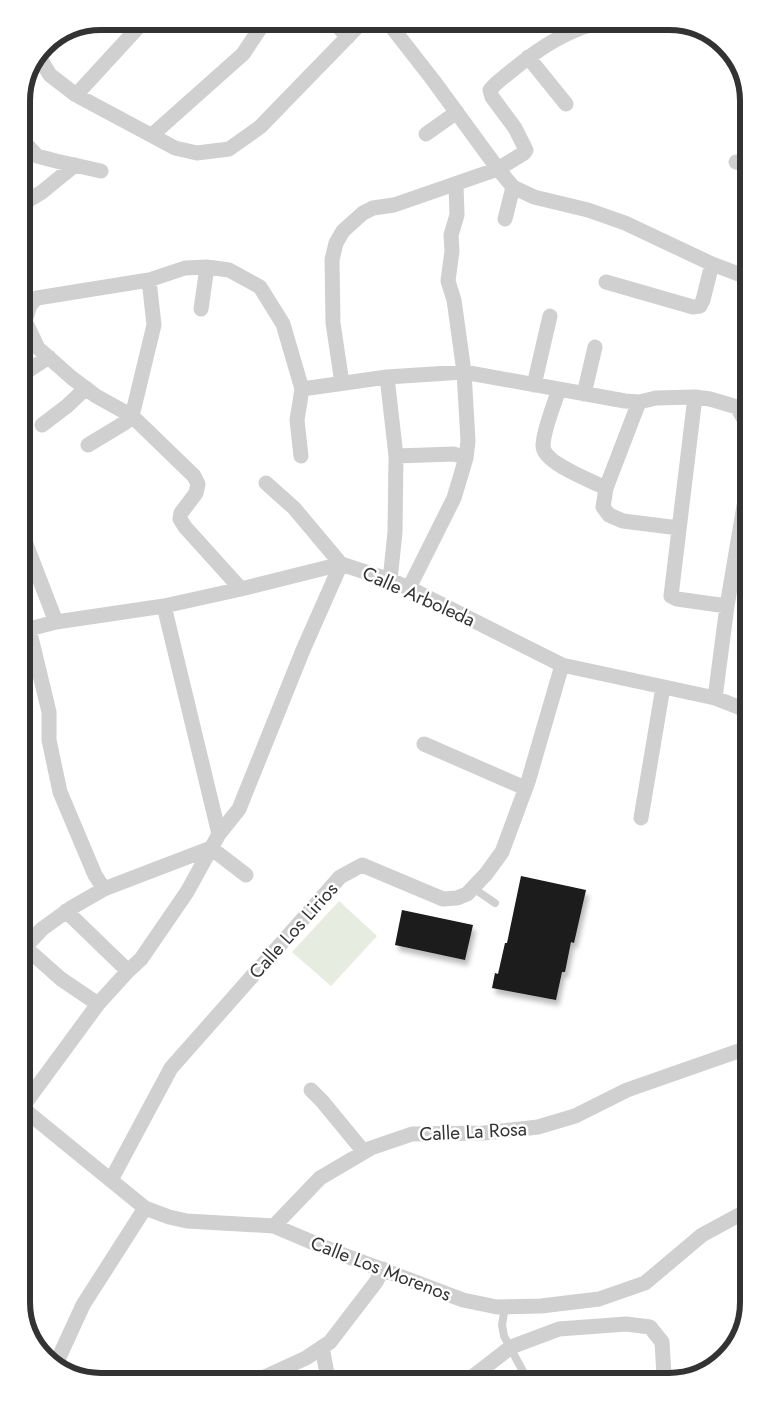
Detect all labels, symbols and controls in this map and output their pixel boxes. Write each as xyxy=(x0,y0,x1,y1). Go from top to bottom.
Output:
street label: Calle Arboleda xyxy=(358,560,479,633)
street label: Calle Los Lirios xyxy=(243,876,344,985)
street label: Calle La Rosa xyxy=(419,1115,527,1148)
street label: Calle Los Morenos xyxy=(307,1229,455,1308)

